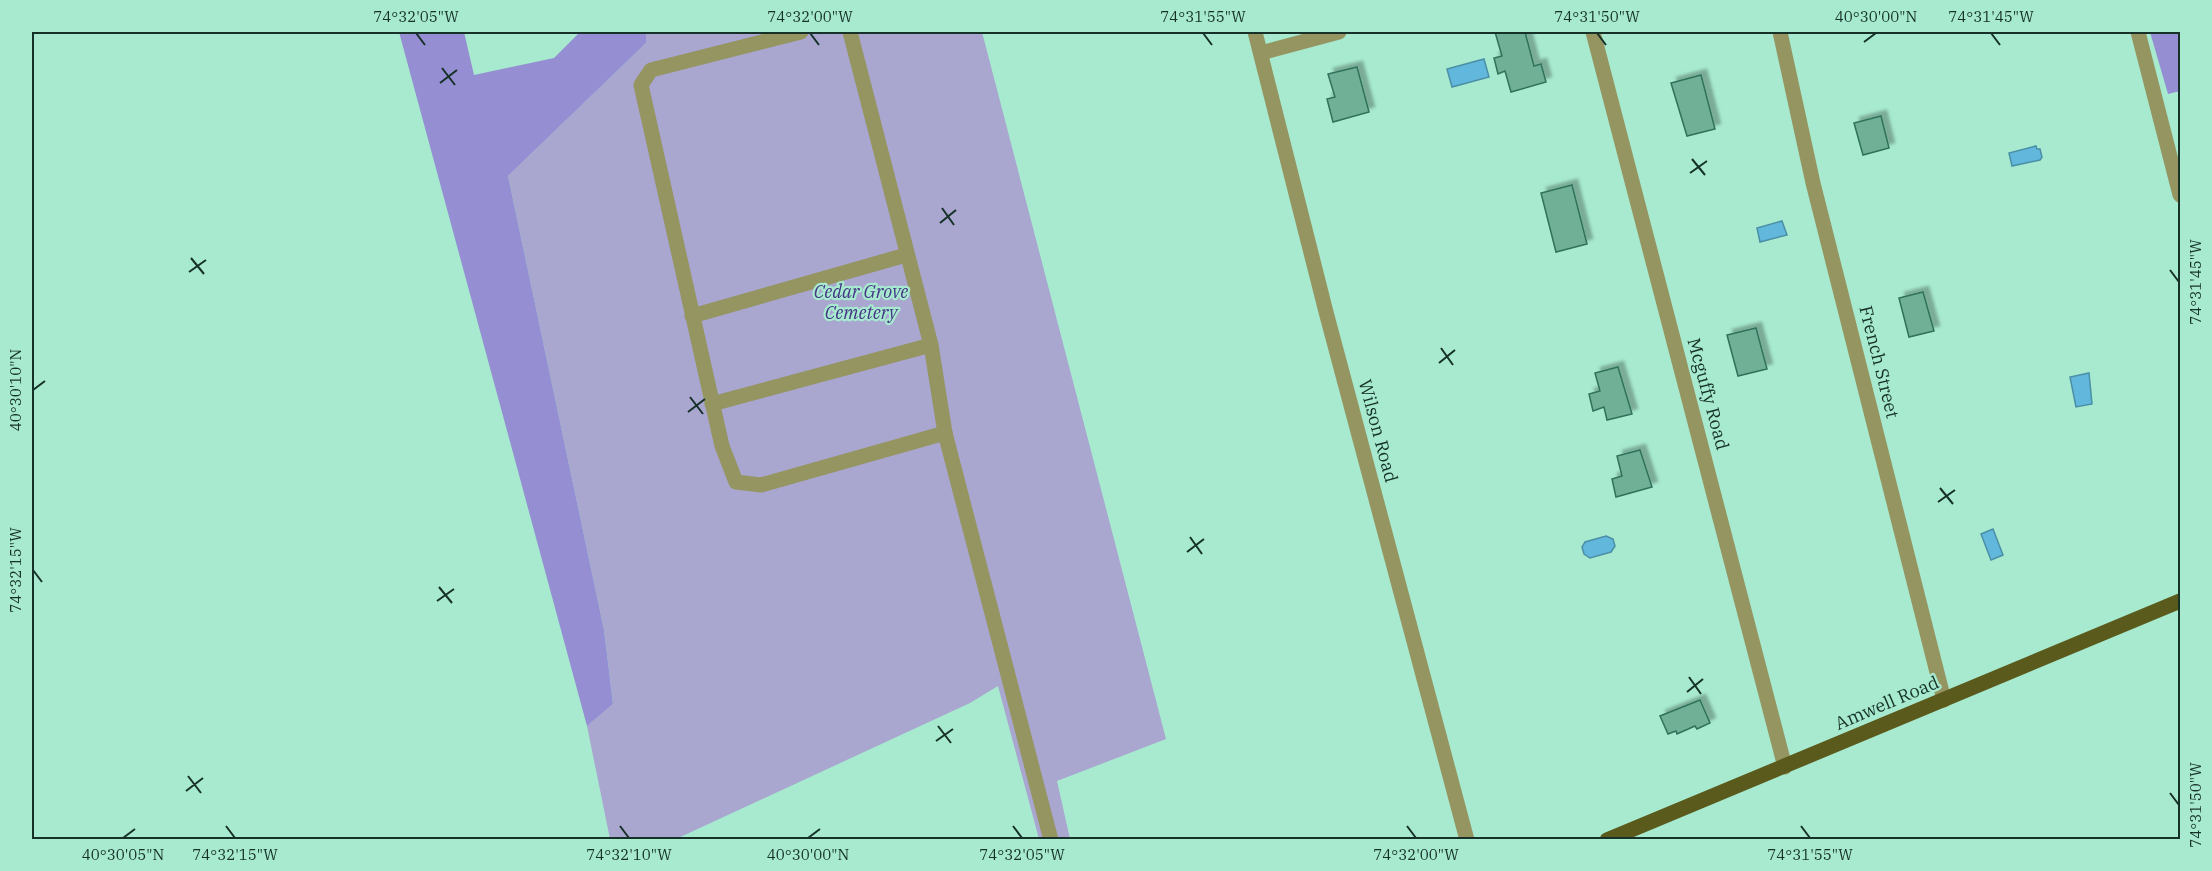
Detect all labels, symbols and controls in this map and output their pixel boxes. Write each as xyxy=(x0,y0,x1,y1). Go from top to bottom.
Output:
text: 74°32'05"W xyxy=(373,7,459,26)
text: 74°32'00"W xyxy=(767,7,853,26)
text: 74°31'55"W xyxy=(1160,7,1246,26)
text: 74°31'50"W xyxy=(1554,7,1640,26)
text: 40°30'00"N xyxy=(1835,7,1917,26)
text: 74°31'45"W xyxy=(1948,7,2034,26)
text: 74°31'45"W xyxy=(2186,239,2205,325)
park label: Cedar Grove Cemetery xyxy=(814,280,908,324)
street label: French Street xyxy=(1854,303,1905,421)
street label: Mcguffy Road xyxy=(1682,335,1734,452)
text: 40°30'10"N xyxy=(6,349,25,431)
street label: Wilson Road xyxy=(1354,377,1403,485)
text: 74°32'15"W xyxy=(6,527,25,613)
street label: Amwell Road xyxy=(1831,670,1942,735)
text: 74°31'50"W xyxy=(2186,762,2205,848)
text: 40°30'05"N xyxy=(82,845,164,864)
text: 74°32'15"W xyxy=(192,845,278,864)
text: 74°32'10"W xyxy=(586,845,672,864)
text: 40°30'00"N xyxy=(767,845,849,864)
text: 74°32'05"W xyxy=(979,845,1065,864)
text: 74°32'00"W xyxy=(1373,845,1459,864)
text: 74°31'55"W xyxy=(1767,845,1853,864)

